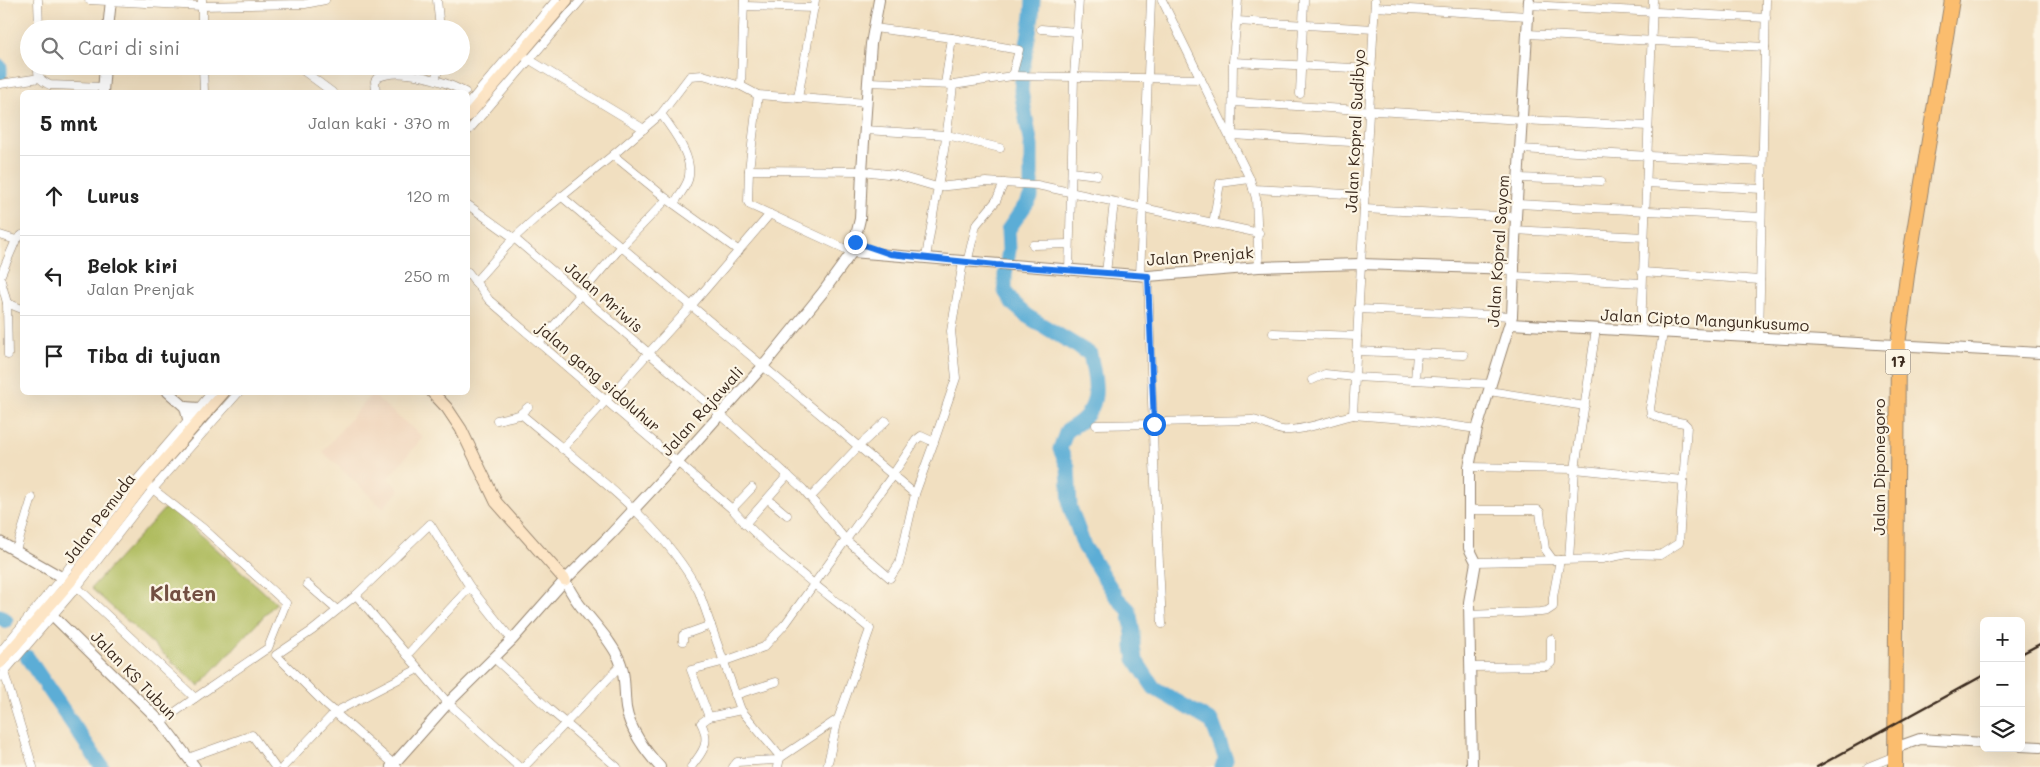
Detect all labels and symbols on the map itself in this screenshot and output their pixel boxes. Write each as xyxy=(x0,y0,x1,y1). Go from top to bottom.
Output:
street label: Jalan Kopral Sudibyo xyxy=(1340,49,1369,213)
street label: Jalan Kopral Sayom xyxy=(1482,174,1513,328)
route end xyxy=(844,231,867,254)
street label: Jalan Prenjak xyxy=(1146,241,1254,270)
street label: Jalan Mriwis xyxy=(561,257,648,337)
street label: Jalan Cipto Mangunkusumo xyxy=(1600,304,1810,335)
street label: jalan gang sidoluhur xyxy=(532,316,665,436)
road number: 17 xyxy=(1886,350,1910,374)
street label: Jalan Rajawali xyxy=(656,361,747,460)
street label: Jalan Diponegoro xyxy=(1868,398,1889,536)
route start xyxy=(1143,413,1166,436)
street label: Jalan Pemuda xyxy=(58,468,140,567)
district label: Klaten xyxy=(150,579,216,606)
street label: Jalan KS Tubun xyxy=(87,626,182,724)

